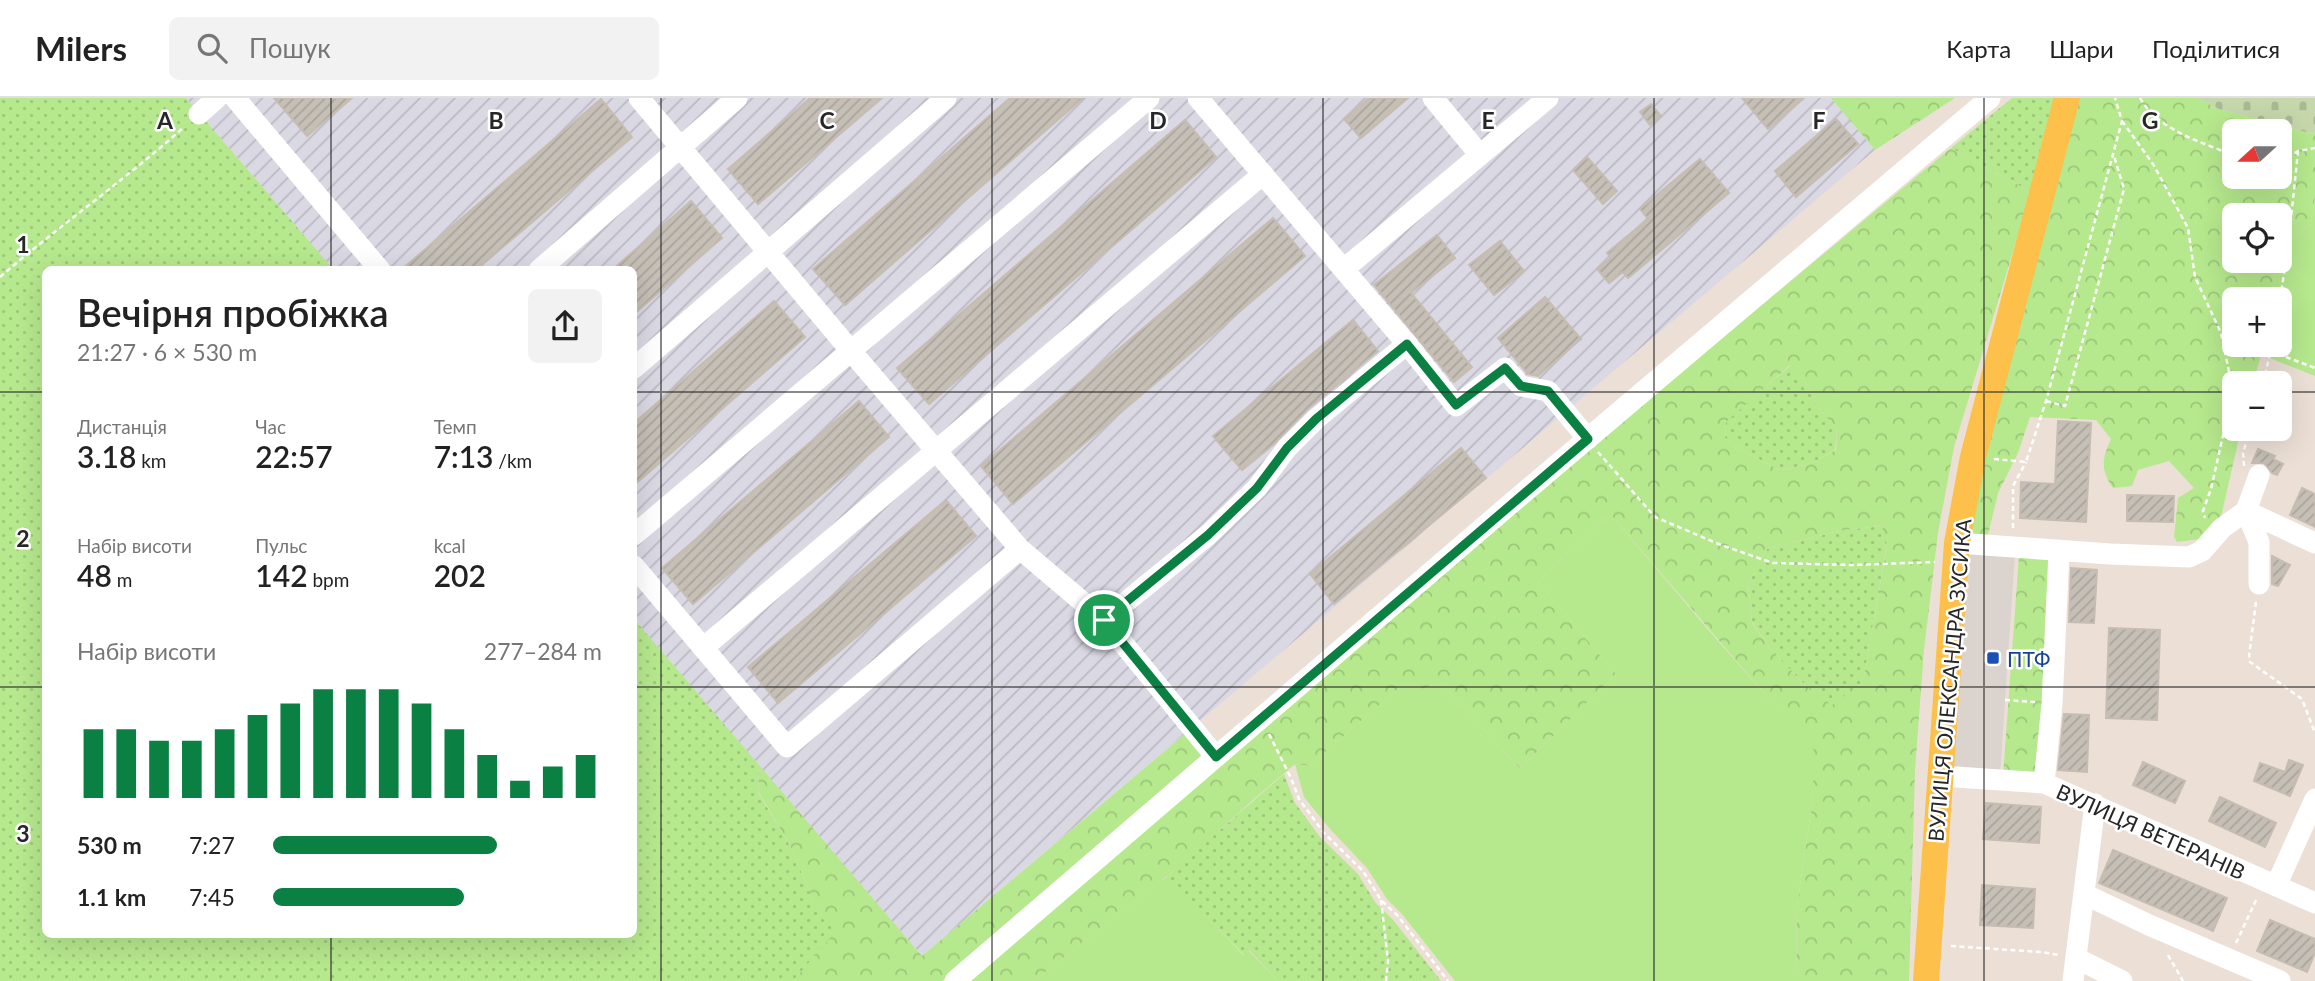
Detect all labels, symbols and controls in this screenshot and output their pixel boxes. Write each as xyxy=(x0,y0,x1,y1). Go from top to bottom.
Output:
search box xyxy=(169,17,659,80)
text: Milers xyxy=(35,28,127,68)
icon: search xyxy=(193,29,231,67)
text: Пошук xyxy=(249,32,331,64)
text: Карта xyxy=(1946,34,2011,63)
text: Шари xyxy=(2049,34,2114,63)
text: Поділитися xyxy=(2152,34,2280,63)
text: A xyxy=(156,106,174,134)
text: B xyxy=(488,106,504,134)
text: C xyxy=(819,106,835,134)
text: D xyxy=(1149,106,1167,134)
text: E xyxy=(1481,106,1495,134)
text: F xyxy=(1812,106,1826,134)
text: G xyxy=(2142,106,2158,134)
north arrow xyxy=(2222,119,2292,189)
map controls xyxy=(2222,119,2292,441)
button: locate xyxy=(2222,203,2292,273)
text: 1 xyxy=(16,230,30,258)
button: + xyxy=(2222,287,2292,357)
text: Вечірня пробіжка xyxy=(77,289,389,335)
button: share xyxy=(528,289,602,363)
text: 21:27 · 6 × 530 m xyxy=(77,338,257,366)
button: − xyxy=(2222,371,2292,441)
text: Дистанція xyxy=(77,415,167,438)
text: Час xyxy=(255,415,286,438)
text: Темп xyxy=(434,415,477,438)
text: 3.18 xyxy=(77,438,136,474)
text: 22:57 xyxy=(255,438,333,474)
text: 7:13 xyxy=(434,438,493,474)
text: km xyxy=(136,449,166,472)
text: /km xyxy=(493,449,532,472)
street label: ВУЛИЦЯ ОЛЕКСАНДРА ЗУСИКА xyxy=(1922,517,1976,842)
text: 2 xyxy=(16,524,30,552)
text: Набір висоти xyxy=(77,534,192,557)
text: Пульс xyxy=(255,534,307,557)
text: kcal xyxy=(434,534,466,557)
text: 48 xyxy=(77,557,112,593)
text: 142 xyxy=(255,557,308,593)
text: 202 xyxy=(434,557,486,593)
text: m xyxy=(112,568,132,591)
text: bpm xyxy=(308,568,349,591)
pin xyxy=(1074,590,1134,650)
icon: arrive xyxy=(1085,601,1123,639)
text: Набір висоти xyxy=(77,637,216,665)
text: 277–284 m xyxy=(484,637,602,665)
place label: ПТФ xyxy=(2007,646,2051,671)
marker: ПТФ xyxy=(1985,650,2001,666)
street label: ВУЛИЦЯ ВЕТЕРАНІВ xyxy=(2053,778,2249,884)
text: 3 xyxy=(16,819,30,847)
text: 530 m xyxy=(77,831,142,859)
text: 7:27 xyxy=(189,831,235,859)
text: 1.1 km xyxy=(77,883,146,911)
text: 7:45 xyxy=(189,883,235,911)

